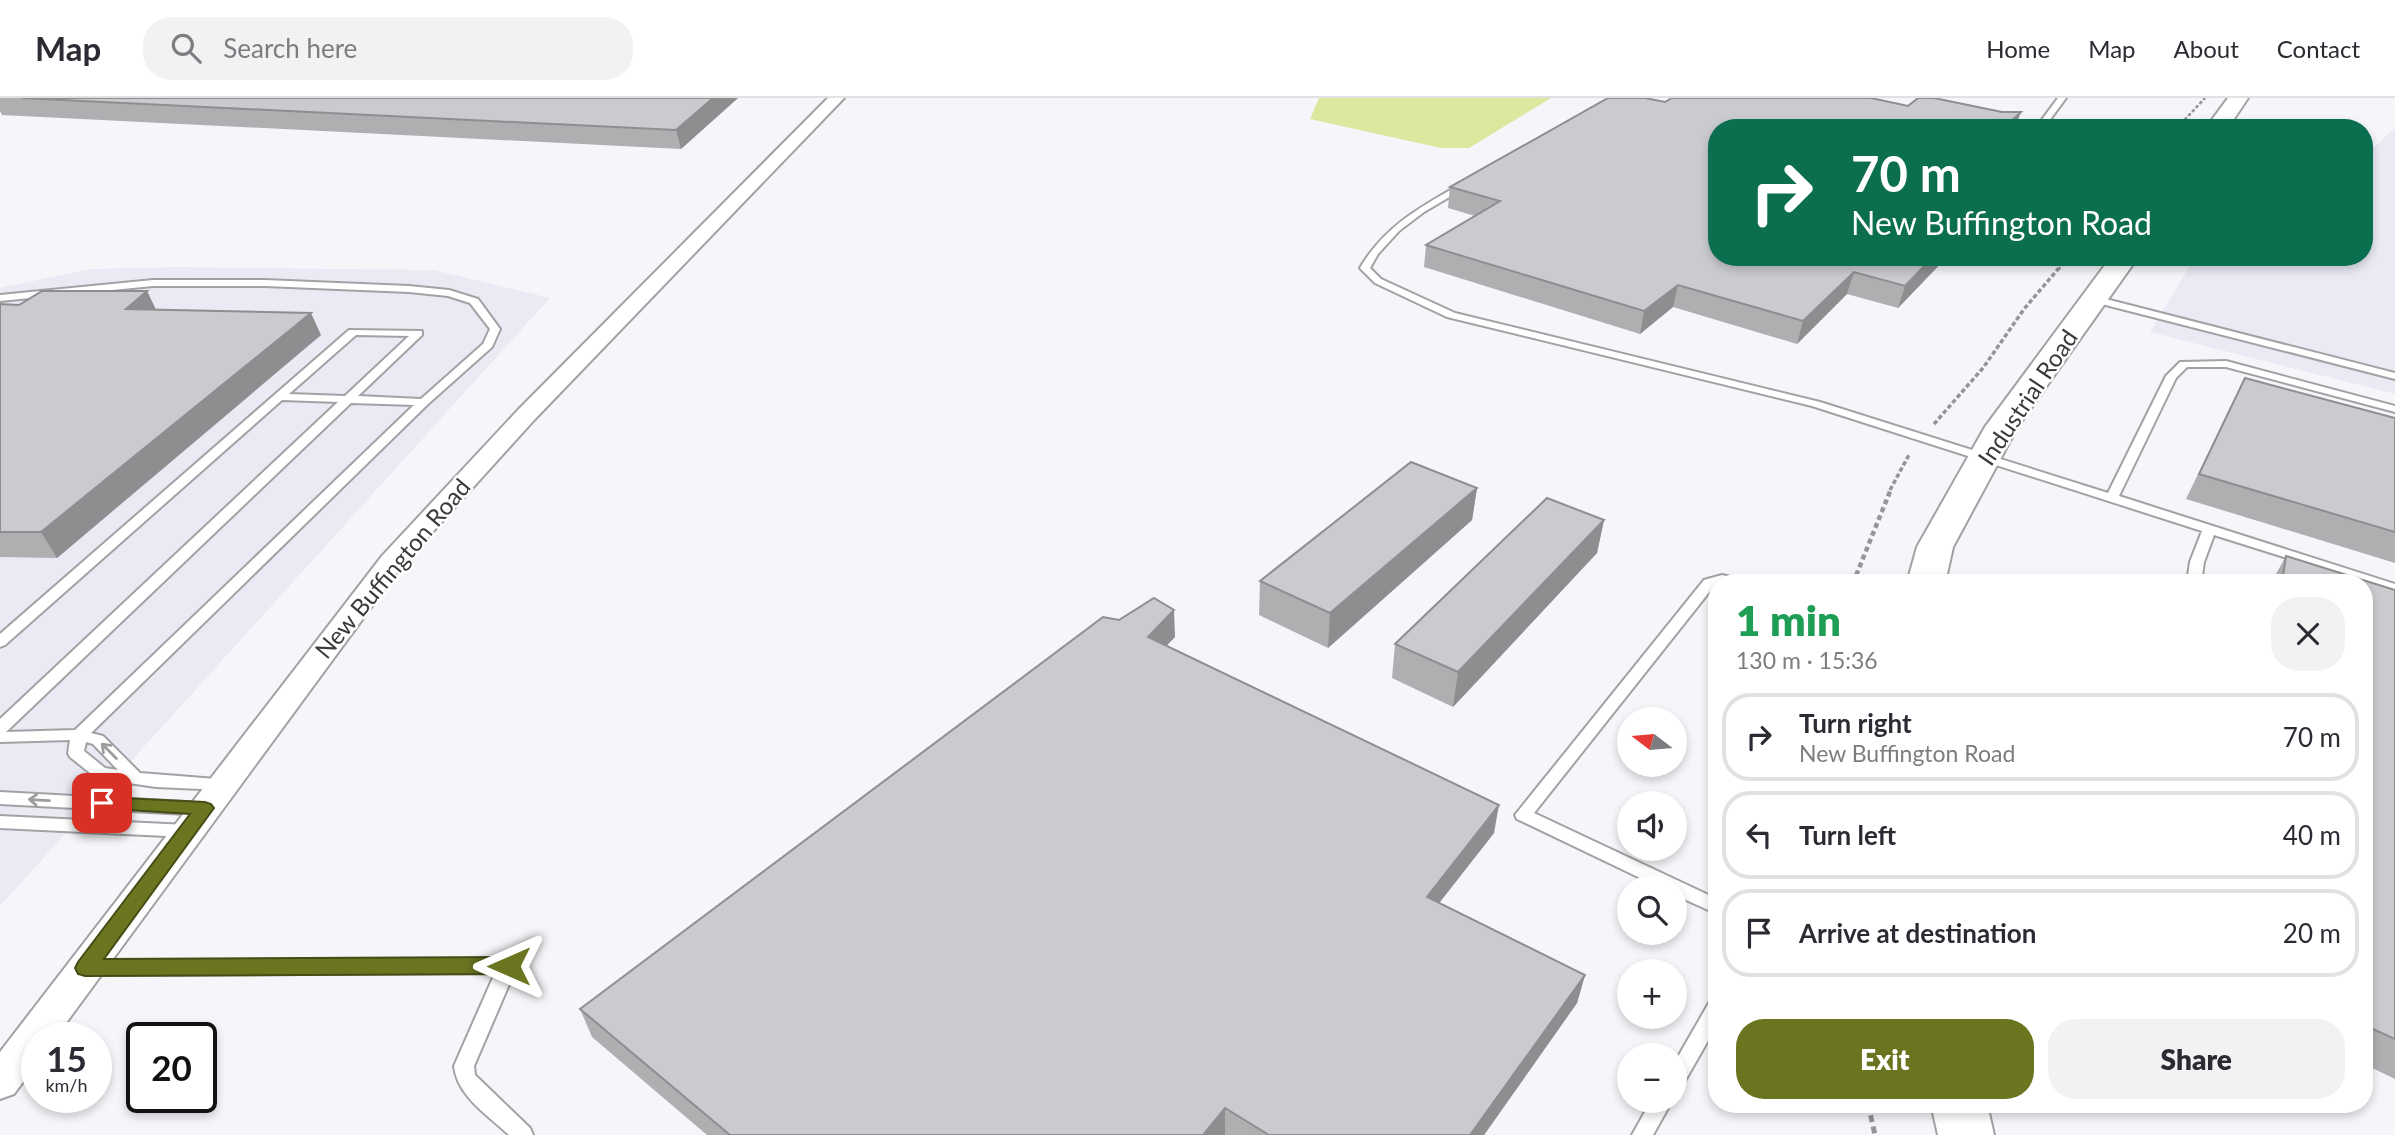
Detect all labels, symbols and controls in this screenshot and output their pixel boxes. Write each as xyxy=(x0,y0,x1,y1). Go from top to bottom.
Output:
search box xyxy=(143,17,633,80)
text: Map xyxy=(35,28,101,68)
icon: search xyxy=(167,29,205,67)
text: Search here xyxy=(223,32,357,64)
text: Home xyxy=(1986,34,2050,63)
text: Map xyxy=(2088,34,2136,63)
text: About xyxy=(2174,34,2239,63)
text: Contact xyxy=(2277,34,2360,63)
text: 70 m xyxy=(1851,144,1961,202)
icon: right xyxy=(1736,147,1827,238)
text: New Buffington Road xyxy=(1851,203,2152,242)
street label: Industrial Road xyxy=(1971,324,2083,470)
street label: New Buffington Road xyxy=(308,472,476,664)
text: 1 min xyxy=(1736,595,1841,645)
button: close xyxy=(2271,597,2345,671)
text: 130 m · 15:36 xyxy=(1736,646,1878,674)
north arrow xyxy=(1617,707,1687,777)
map controls xyxy=(1617,707,1687,1113)
text: Turn right xyxy=(1799,707,1912,739)
icon: right xyxy=(1740,718,1778,756)
text: 70 m xyxy=(2283,721,2341,753)
text: New Buffington Road xyxy=(1799,739,2015,767)
one-way arrow xyxy=(101,743,118,760)
pin xyxy=(72,773,132,833)
icon: arrive xyxy=(83,784,121,822)
button: sound xyxy=(1617,791,1687,861)
one-way arrow xyxy=(28,793,50,806)
icon: left xyxy=(1740,816,1778,854)
text: Turn left xyxy=(1799,819,1896,851)
text: 40 m xyxy=(2283,819,2341,851)
button: search xyxy=(1617,875,1687,945)
icon: arrive xyxy=(1740,914,1778,952)
text: Arrive at destination xyxy=(1799,917,2036,949)
text: 20 m xyxy=(2283,917,2341,949)
position arrow xyxy=(472,929,546,1003)
button: + xyxy=(1617,959,1687,1029)
button: Exit xyxy=(1736,1019,2034,1099)
button: Share xyxy=(2048,1019,2345,1099)
speed limit sign: 20 xyxy=(126,1022,217,1113)
text: 15 xyxy=(46,1037,87,1079)
button: − xyxy=(1617,1043,1687,1113)
text: km/h xyxy=(45,1074,88,1096)

